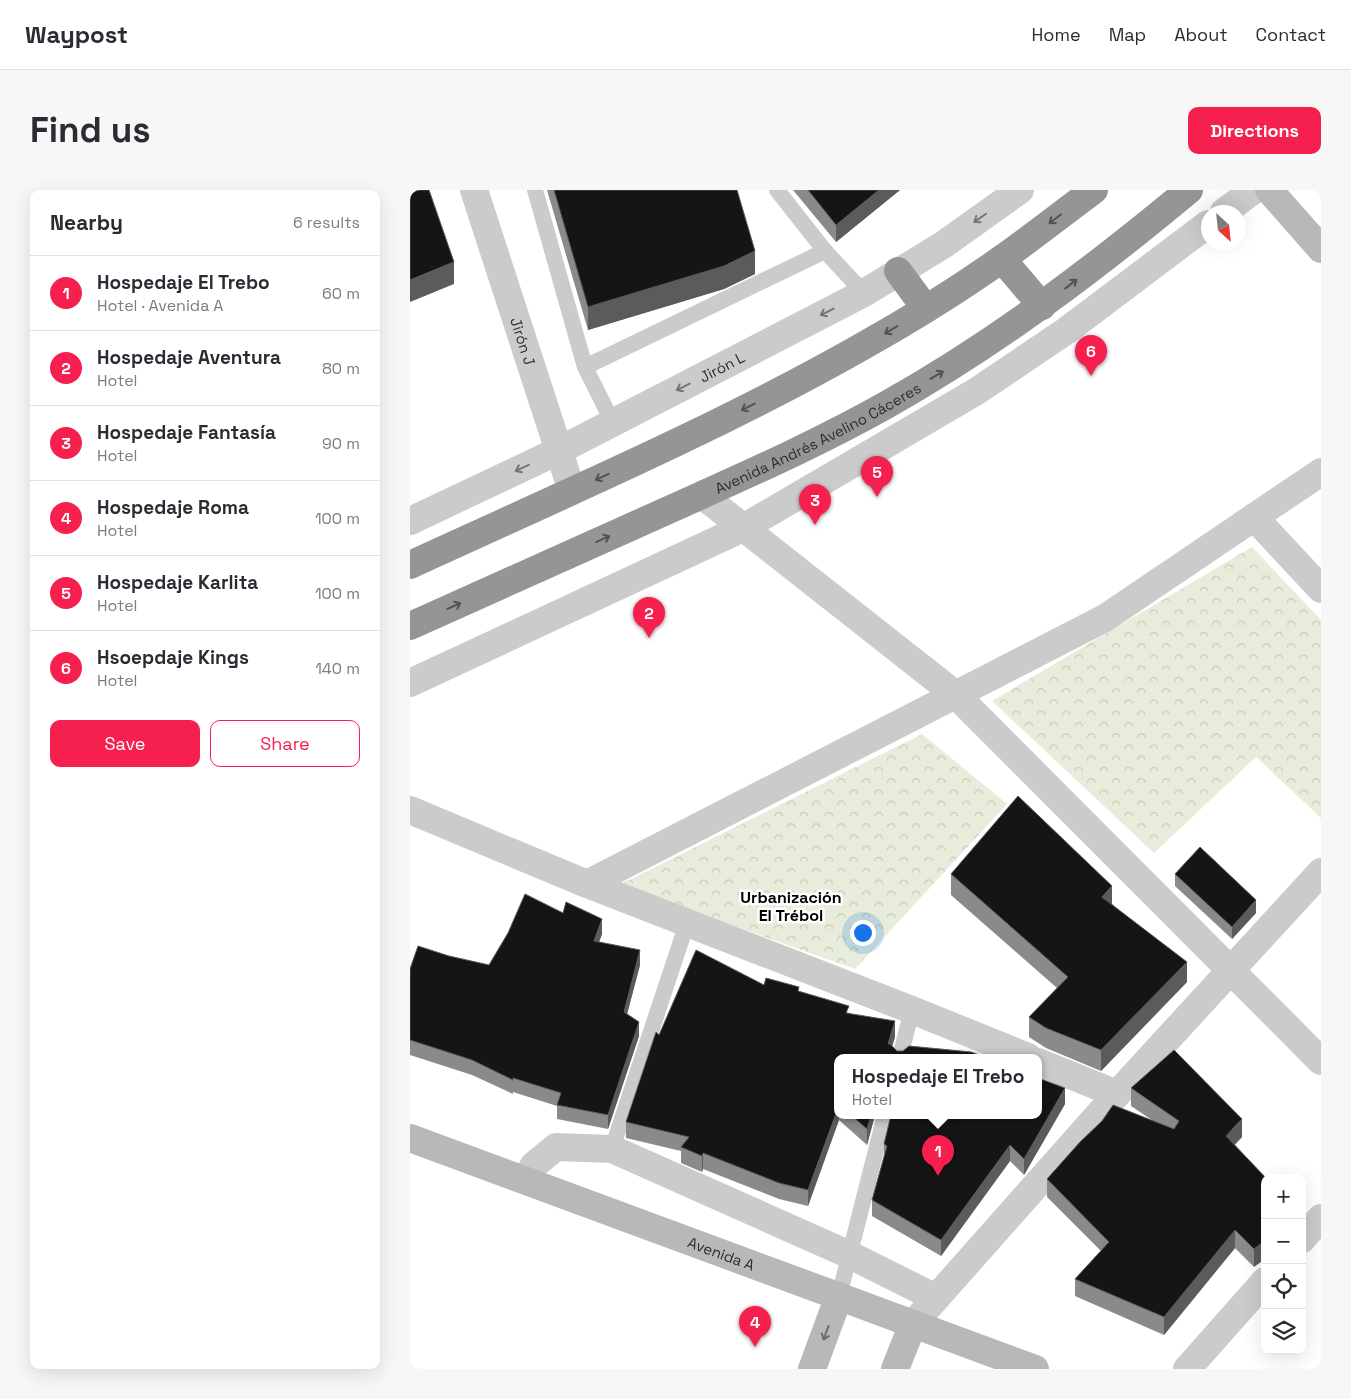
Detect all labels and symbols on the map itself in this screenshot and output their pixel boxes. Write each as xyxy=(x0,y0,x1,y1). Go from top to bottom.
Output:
north arrow xyxy=(1201,205,1246,250)
one-way arrow xyxy=(973,213,987,223)
one-way arrow xyxy=(1048,214,1062,224)
one-way arrow xyxy=(1064,279,1078,289)
one-way arrow xyxy=(820,308,835,317)
street label: Jirón J xyxy=(507,315,540,368)
one-way arrow xyxy=(885,325,899,335)
pin: 6 xyxy=(1075,335,1107,376)
street label: Jirón L xyxy=(696,347,748,386)
one-way arrow xyxy=(929,370,943,380)
street label: Avenida Andrés Avelino Cáceres xyxy=(712,378,924,498)
one-way arrow xyxy=(675,382,690,392)
one-way arrow xyxy=(741,402,756,412)
pin: 5 xyxy=(861,456,893,497)
one-way arrow xyxy=(515,464,530,474)
one-way arrow xyxy=(595,473,610,483)
pin: 3 xyxy=(799,484,831,525)
one-way arrow xyxy=(595,534,610,544)
pin: 2 xyxy=(633,597,665,638)
one-way arrow xyxy=(446,601,461,611)
district label: Urbanización El Trébol xyxy=(740,887,842,926)
your location xyxy=(850,920,876,946)
pin: 1 xyxy=(922,1135,954,1176)
street label: Avenida A xyxy=(685,1232,758,1274)
pin: 4 xyxy=(739,1306,771,1347)
one-way arrow xyxy=(821,1325,830,1340)

